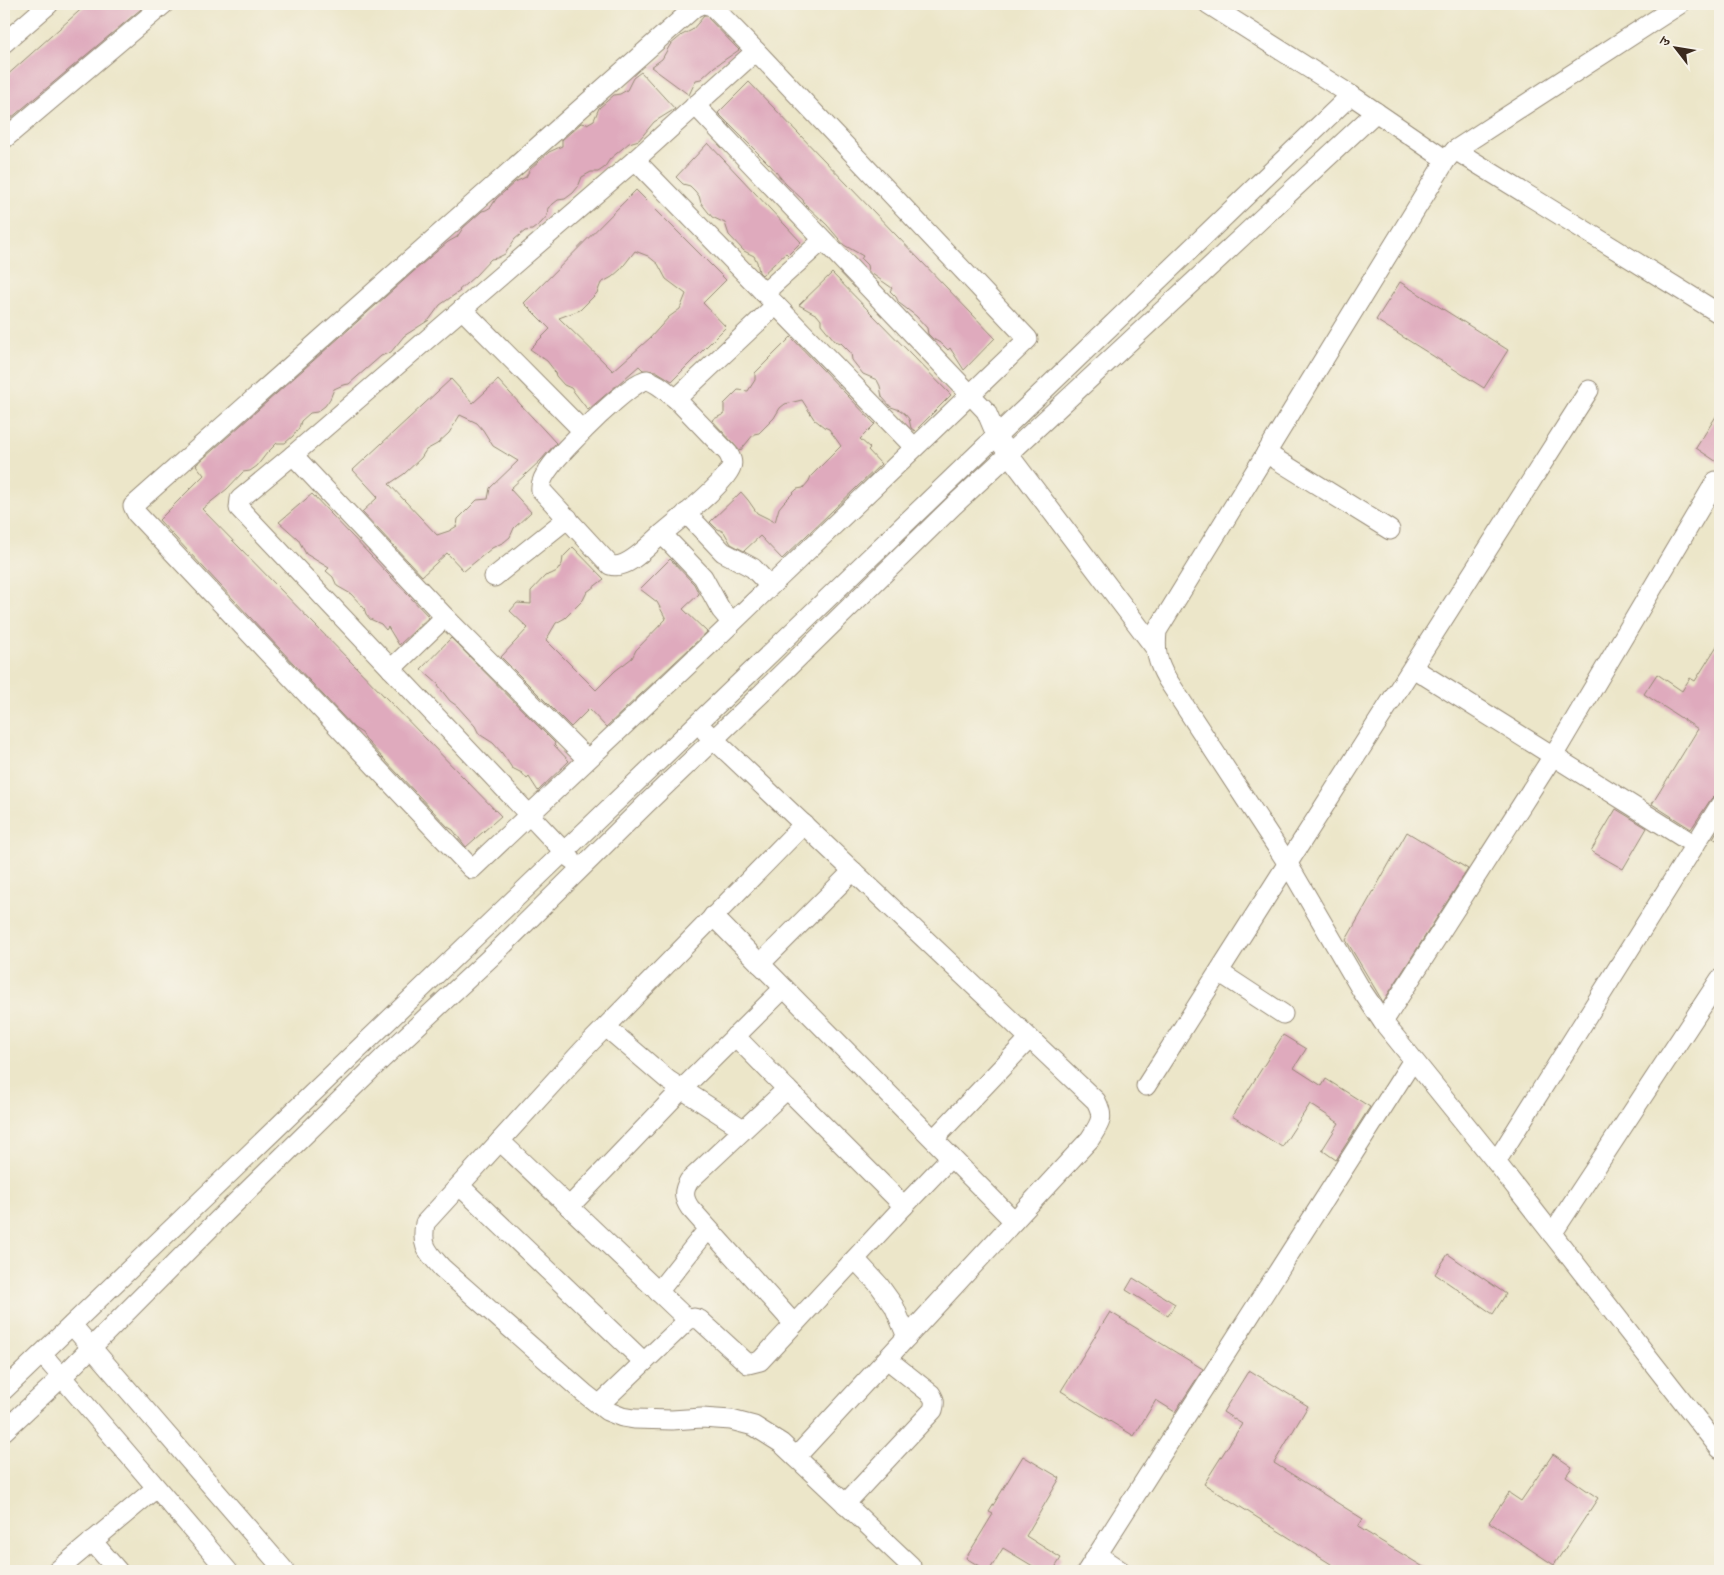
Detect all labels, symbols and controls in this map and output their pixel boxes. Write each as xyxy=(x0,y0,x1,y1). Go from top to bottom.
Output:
north arrow xyxy=(1652,22,1702,72)
text: उ xyxy=(1655,33,1675,50)

